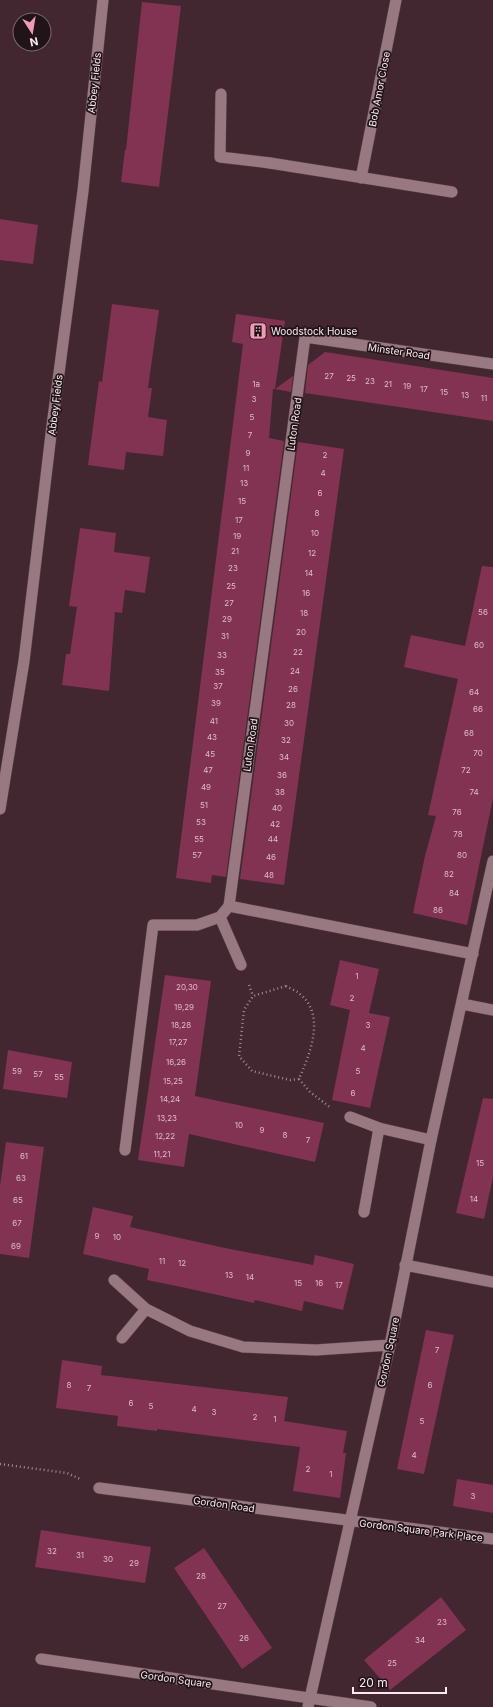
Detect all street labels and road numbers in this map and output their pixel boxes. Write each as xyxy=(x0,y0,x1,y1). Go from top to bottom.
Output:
street label: Bob Amor Close xyxy=(366,50,392,128)
street label: Abbey Fields xyxy=(85,52,103,114)
street label: Minster Road xyxy=(367,341,431,361)
street label: Abbey Fields xyxy=(45,374,65,436)
street label: Luton Road xyxy=(284,397,304,451)
street label: Luton Road xyxy=(240,718,260,772)
street label: Gordon Square xyxy=(375,1316,401,1388)
street label: Gordon Road xyxy=(192,1494,256,1514)
street label: Gordon Square Park Place xyxy=(359,1516,484,1544)
street label: Gordon Square xyxy=(140,1668,212,1690)

